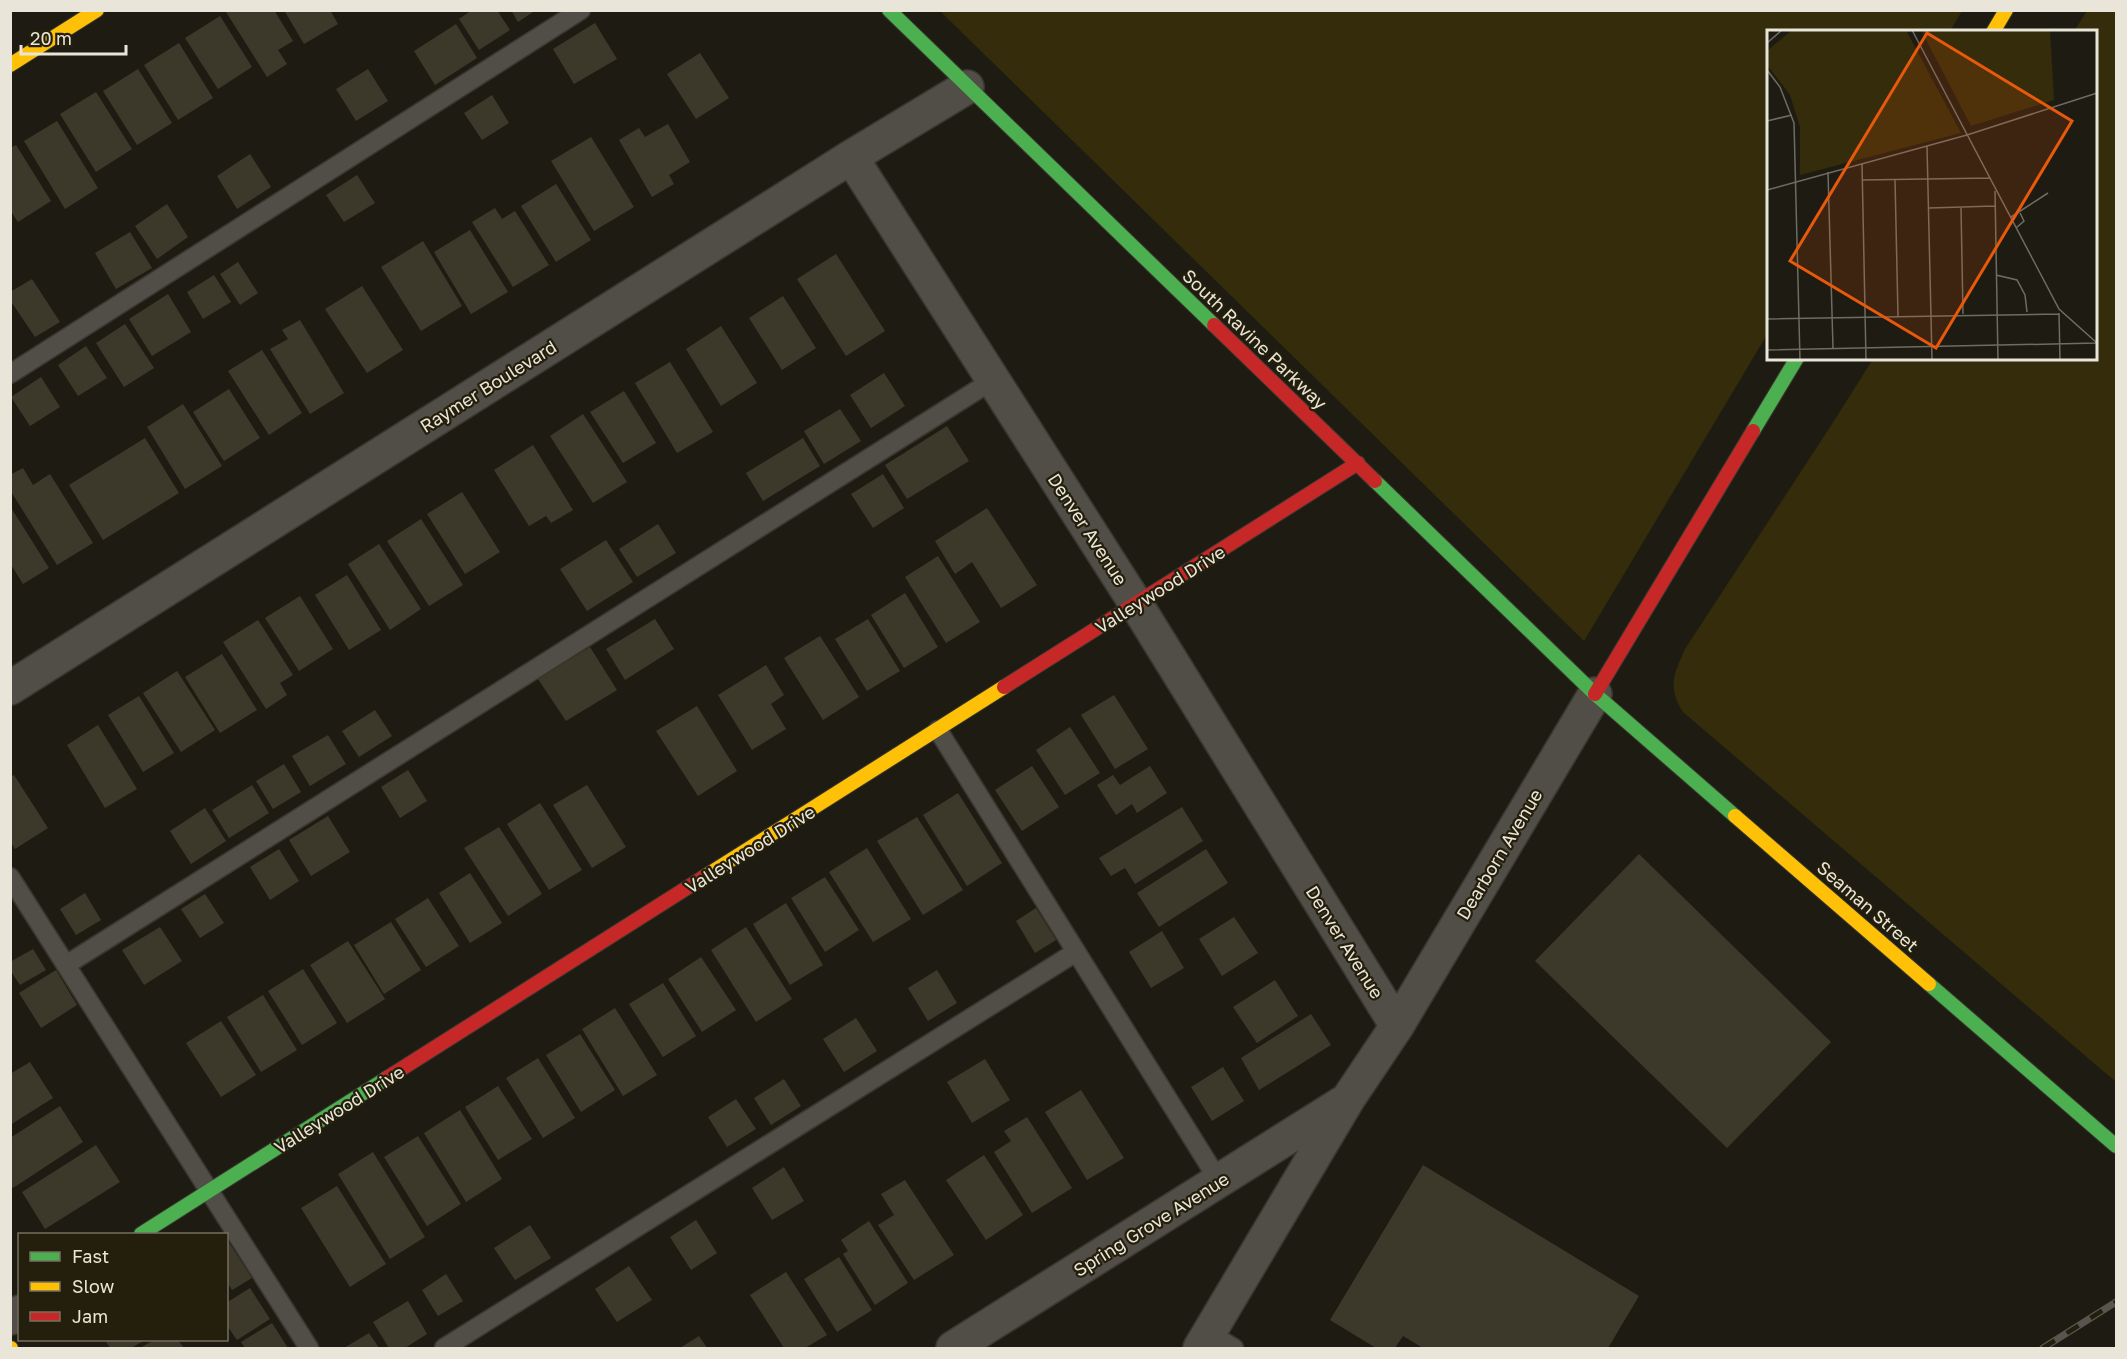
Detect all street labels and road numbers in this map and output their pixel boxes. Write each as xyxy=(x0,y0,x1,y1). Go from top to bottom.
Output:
street label: South Ravine Parkway xyxy=(1178,264,1332,414)
street label: Raymer Boulevard xyxy=(416,335,560,437)
street label: Denver Avenue xyxy=(1044,469,1132,589)
street label: Valleywood Drive xyxy=(1091,540,1229,638)
street label: Dearborn Avenue xyxy=(1451,785,1547,923)
street label: Valleywood Drive xyxy=(681,800,819,898)
street label: Seaman Street xyxy=(1813,856,1923,956)
street label: Denver Avenue xyxy=(1301,881,1389,1003)
street label: Valleywood Drive xyxy=(270,1060,408,1158)
street label: Spring Grove Avenue xyxy=(1069,1167,1233,1281)

